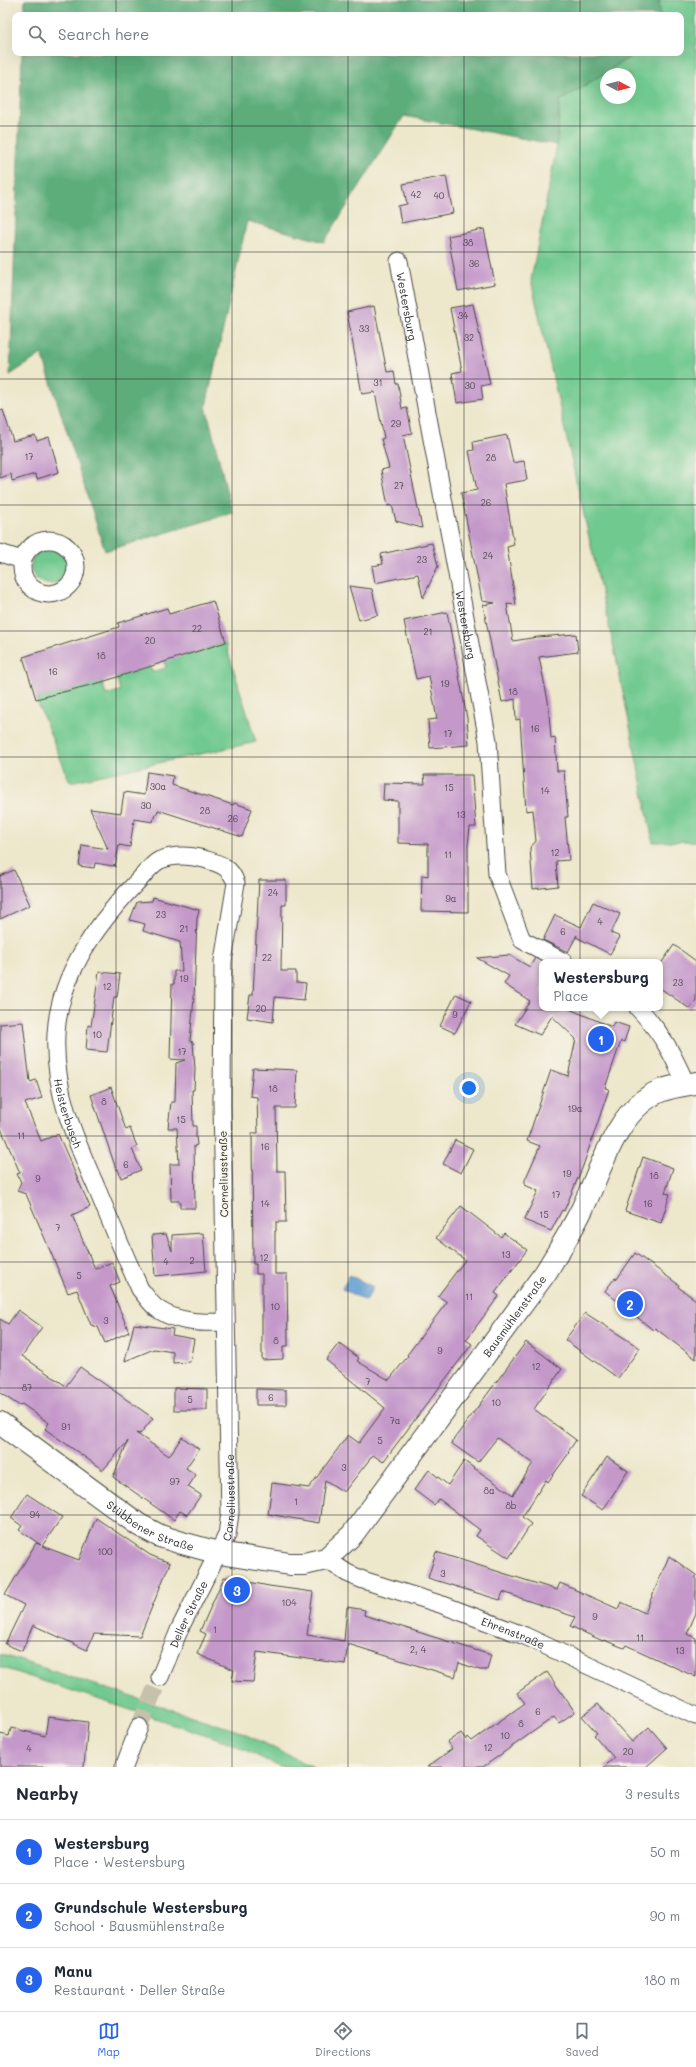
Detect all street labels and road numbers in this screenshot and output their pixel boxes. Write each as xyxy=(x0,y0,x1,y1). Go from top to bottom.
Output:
street label: Westersburg xyxy=(394,271,421,342)
street label: Westersburg xyxy=(453,589,480,660)
street label: Heisterbusch xyxy=(51,1077,86,1150)
street label: Corneliusstraße xyxy=(215,1130,231,1217)
street label: Bausmühlenstraße xyxy=(479,1271,549,1360)
street label: Corneliusstraße xyxy=(218,1454,238,1543)
street label: Stübbener Straße xyxy=(104,1496,196,1554)
street label: Deller Straße xyxy=(165,1578,210,1650)
street label: Ehrenstraße xyxy=(479,1613,548,1652)

